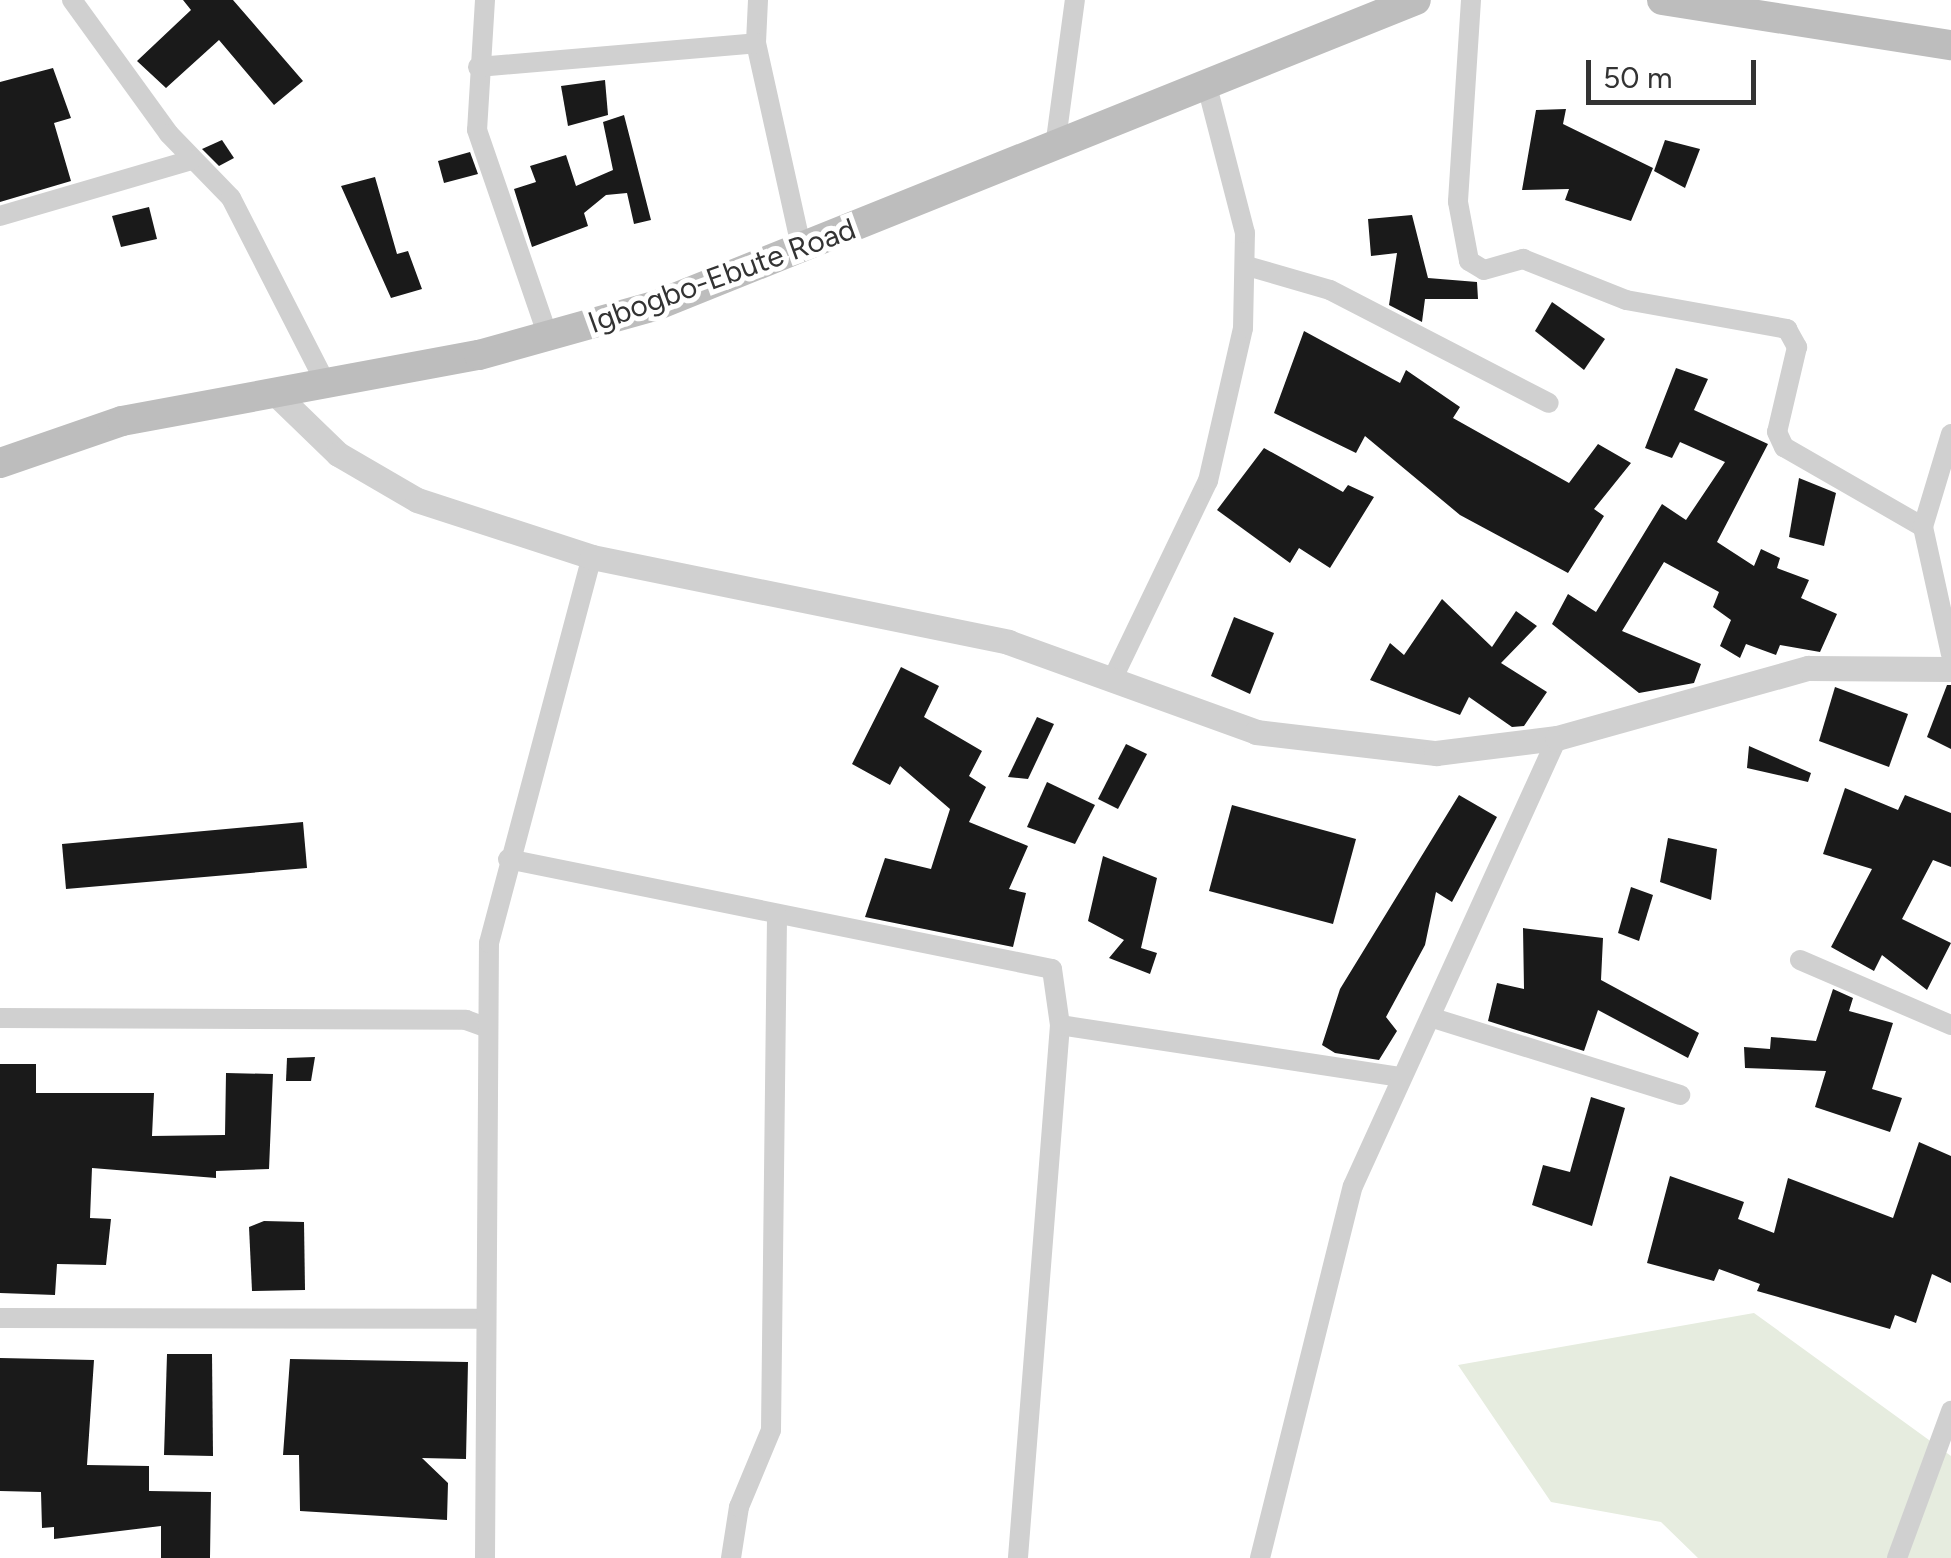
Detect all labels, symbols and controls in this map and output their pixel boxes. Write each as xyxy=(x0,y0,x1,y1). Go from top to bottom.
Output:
scale bar xyxy=(1591,40,1761,102)
text: 50 m xyxy=(1603,59,1672,96)
street label: Igbogbo-Ebute Road xyxy=(583,211,861,341)

